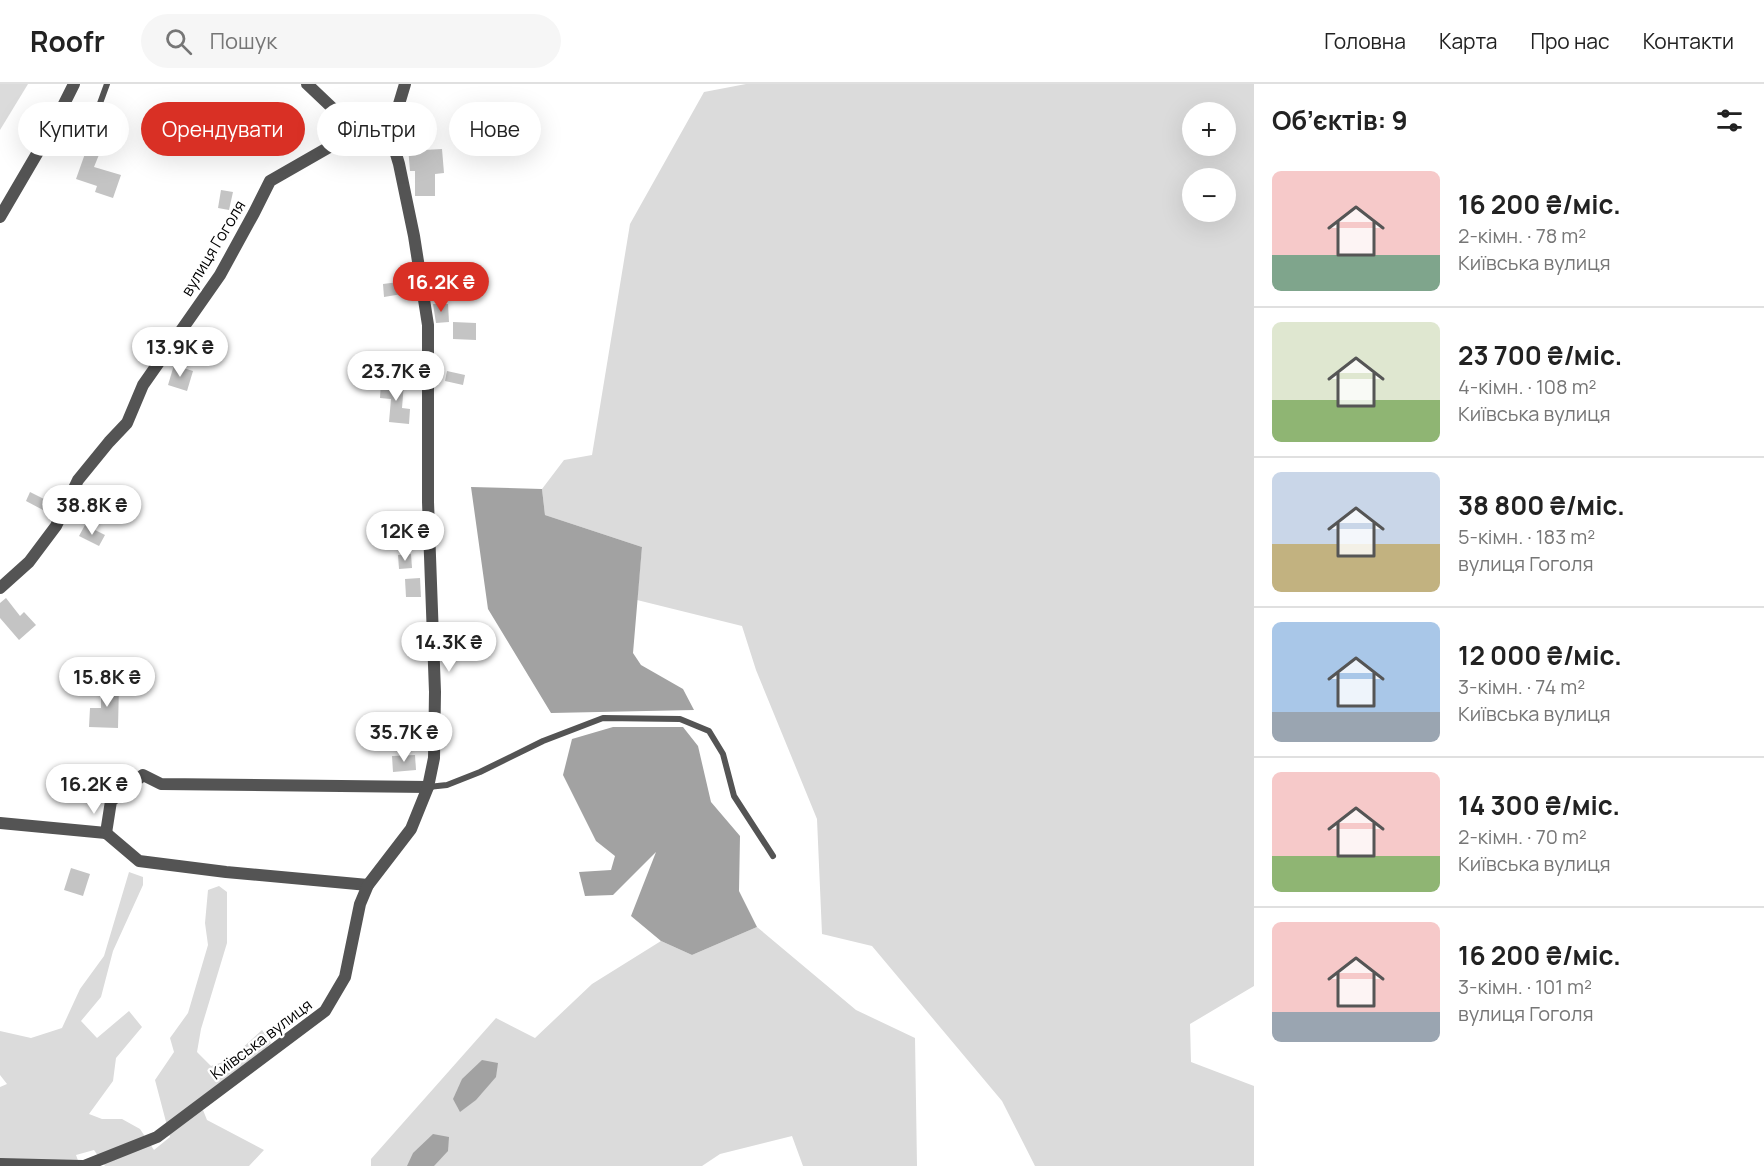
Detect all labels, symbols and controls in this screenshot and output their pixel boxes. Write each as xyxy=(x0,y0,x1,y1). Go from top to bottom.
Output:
search box xyxy=(141,14,561,68)
text: Roofr xyxy=(30,22,105,60)
icon: search xyxy=(162,25,195,58)
text: Пошук xyxy=(210,26,277,56)
text: Головна xyxy=(1324,27,1406,55)
text: Карта xyxy=(1439,27,1497,55)
text: Про нас xyxy=(1530,27,1610,55)
text: Контакти xyxy=(1643,27,1734,55)
chip: Купити xyxy=(18,102,129,156)
chip: Орендувати xyxy=(141,102,305,156)
chip: Фільтри xyxy=(317,102,437,156)
chip: Нове xyxy=(449,102,541,156)
map controls xyxy=(1182,102,1236,222)
button: + xyxy=(1182,102,1236,156)
text: Об’єктів: 9 xyxy=(1272,102,1408,138)
icon: filters xyxy=(1713,104,1746,137)
button: − xyxy=(1182,168,1236,222)
text: 16 200 ₴/міс. xyxy=(1458,186,1621,222)
icon: home xyxy=(1320,195,1392,267)
street label: вулиця Гоголя xyxy=(176,196,250,300)
text: 2-кімн. · 78 m² xyxy=(1458,222,1586,249)
text: Київська вулиця xyxy=(1458,249,1611,276)
pin: 16.2K ₴ xyxy=(386,262,496,313)
text: 16.2K ₴ xyxy=(407,268,475,295)
pin: 13.9K ₴ xyxy=(125,327,235,378)
text: 13.9K ₴ xyxy=(146,333,214,360)
text: 23 700 ₴/міс. xyxy=(1458,337,1622,373)
icon: home xyxy=(1320,346,1392,418)
pin: 23.7K ₴ xyxy=(341,351,451,402)
text: 23.7K ₴ xyxy=(361,357,431,384)
text: 4-кімн. · 108 m² xyxy=(1458,373,1597,400)
text: Київська вулиця xyxy=(1458,400,1611,427)
pin: 38.8K ₴ xyxy=(37,485,147,536)
text: 38 800 ₴/міс. xyxy=(1458,487,1625,523)
text: 38.8K ₴ xyxy=(56,491,128,518)
icon: home xyxy=(1320,496,1392,568)
pin: 12K ₴ xyxy=(363,511,447,562)
text: 12K ₴ xyxy=(380,517,430,544)
text: 5-кімн. · 183 m² xyxy=(1458,523,1595,550)
text: вулиця Гоголя xyxy=(1458,550,1593,577)
pin: 14.3K ₴ xyxy=(394,622,504,673)
text: 14.3K ₴ xyxy=(415,628,483,655)
text: 12 000 ₴/міс. xyxy=(1458,637,1622,673)
icon: home xyxy=(1320,646,1392,718)
pin: 15.8K ₴ xyxy=(52,657,162,708)
text: 15.8K ₴ xyxy=(73,663,141,690)
text: 3-кімн. · 74 m² xyxy=(1458,673,1585,700)
text: Київська вулиця xyxy=(1458,700,1611,727)
pin: 35.7K ₴ xyxy=(349,712,459,763)
text: 35.7K ₴ xyxy=(369,718,439,745)
pin: 16.2K ₴ xyxy=(39,764,149,815)
text: 16.2K ₴ xyxy=(60,770,128,797)
text: 14 300 ₴/міс. xyxy=(1458,787,1620,823)
icon: home xyxy=(1320,796,1392,868)
text: 2-кімн. · 70 m² xyxy=(1458,823,1587,850)
text: Київська вулиця xyxy=(1458,850,1611,877)
text: 16 200 ₴/міс. xyxy=(1458,937,1621,973)
icon: home xyxy=(1320,946,1392,1018)
text: 3-кімн. · 101 m² xyxy=(1458,973,1592,1000)
street label: Київська вулиця xyxy=(206,993,316,1085)
text: вулиця Гоголя xyxy=(1458,1000,1593,1027)

